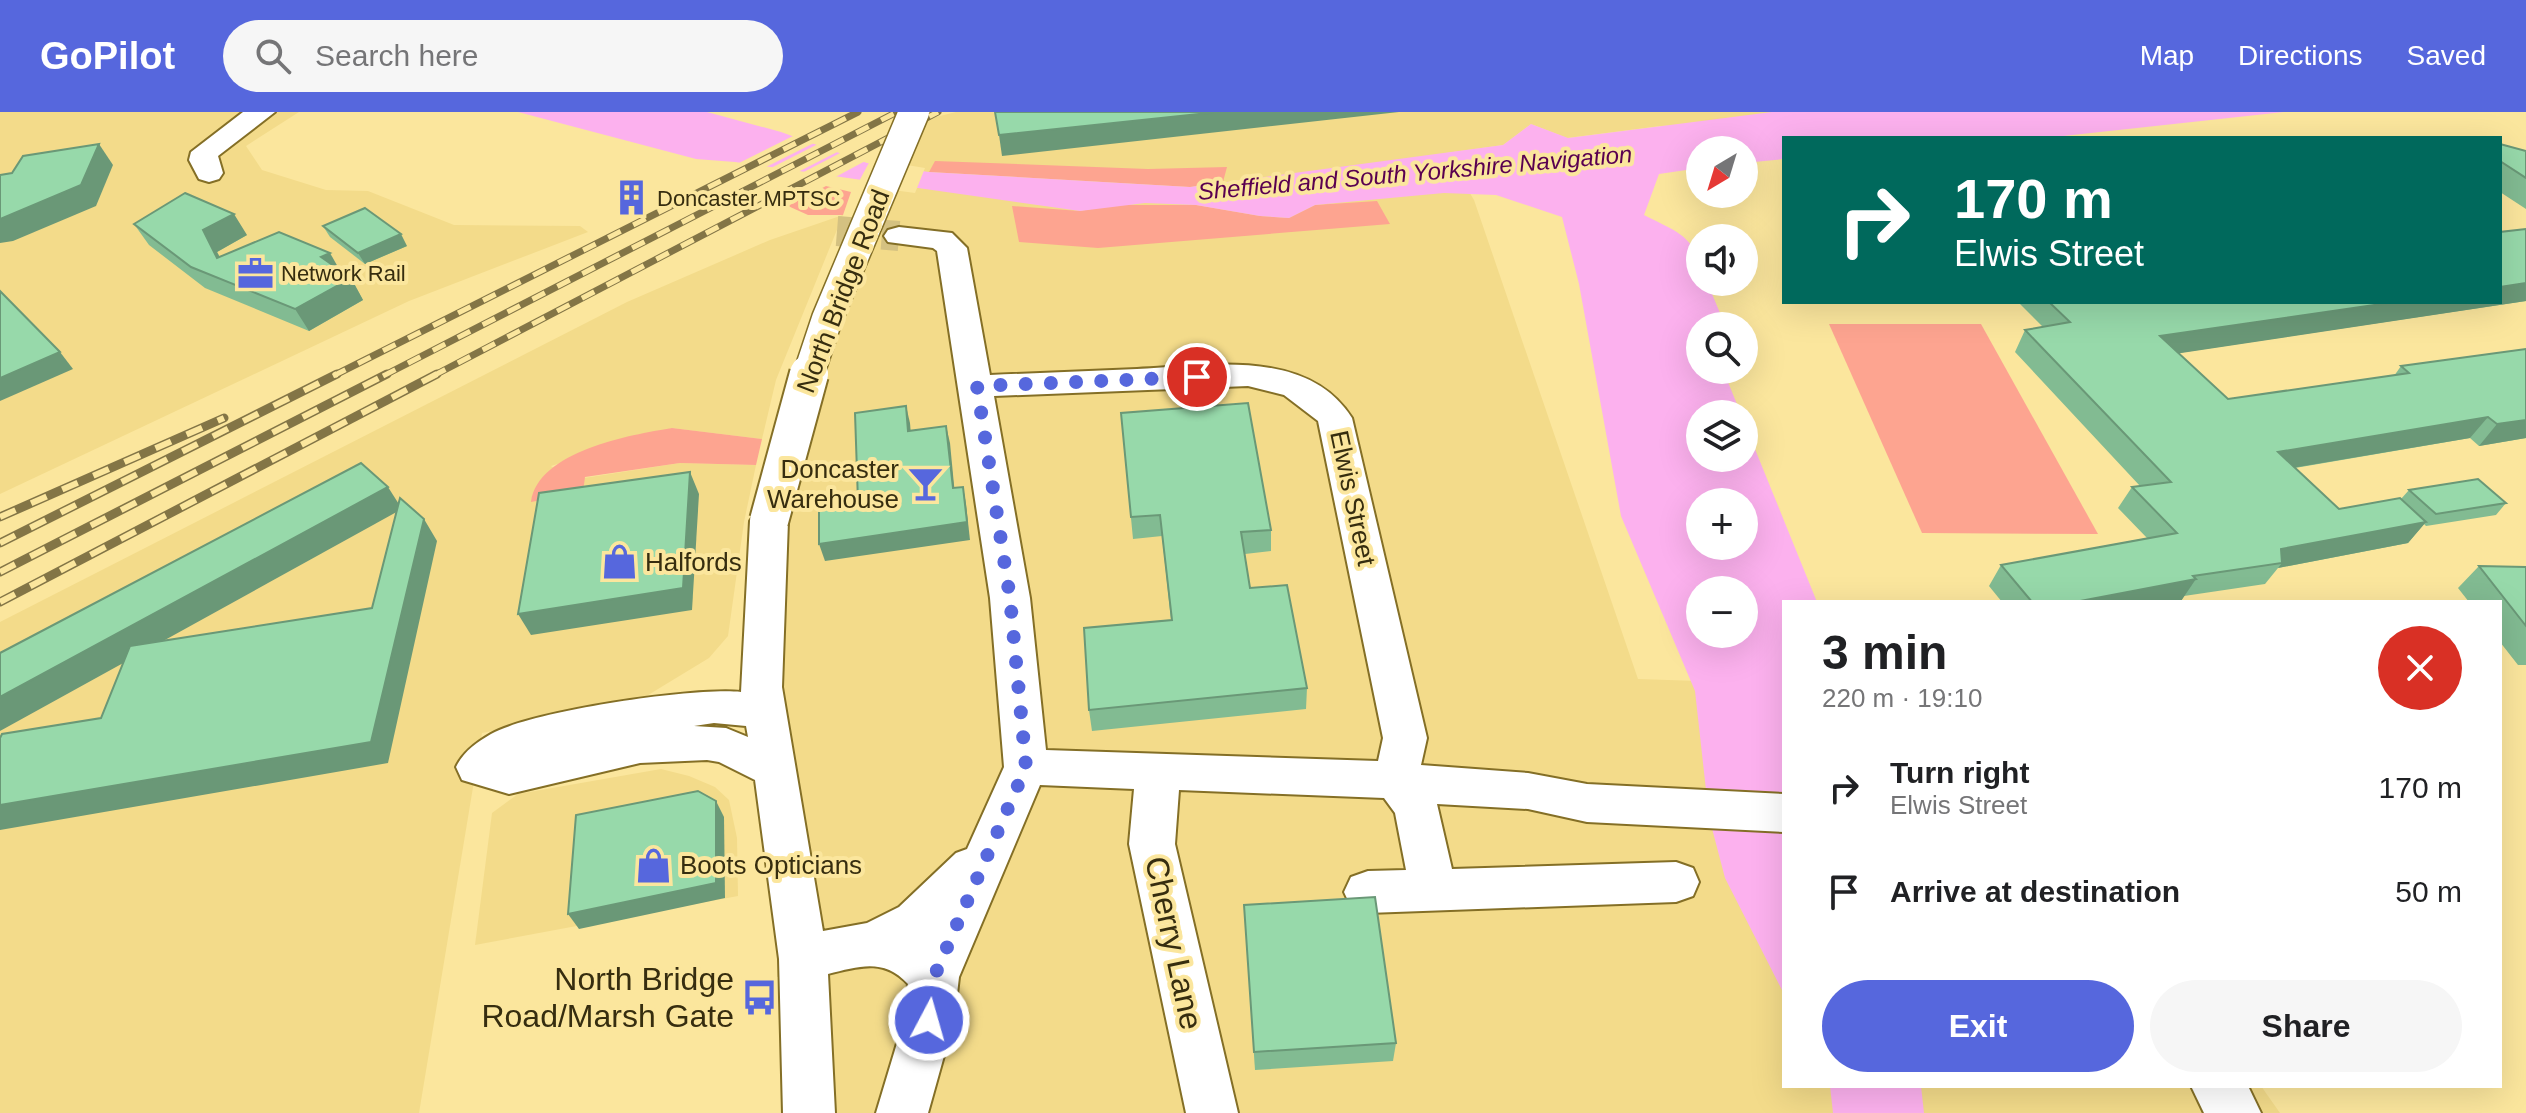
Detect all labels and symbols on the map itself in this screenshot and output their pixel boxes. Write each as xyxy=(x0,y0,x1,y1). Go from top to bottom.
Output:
north arrow xyxy=(1686,136,1758,208)
water label: Sheffield and South Yorkshire Navigation xyxy=(1197,140,1633,205)
building icon: Doncaster MPTSC xyxy=(612,179,650,217)
street label: North Bridge Road xyxy=(790,185,896,397)
place label: Doncaster MPTSC xyxy=(657,186,840,211)
office icon: Network Rail xyxy=(236,254,274,292)
place label: Network Rail xyxy=(281,261,406,286)
pin xyxy=(1163,343,1231,411)
street label: Elwis Street xyxy=(1324,428,1382,569)
place label: Doncaster Warehouse xyxy=(767,454,899,514)
bar icon: Doncaster Warehouse xyxy=(906,465,944,503)
shop icon: Halfords xyxy=(600,543,638,581)
place label: Halfords xyxy=(645,547,742,577)
shop icon: Boots Opticians xyxy=(635,846,673,884)
place label: Boots Opticians xyxy=(680,850,862,880)
street label: Cherry Lane xyxy=(1138,853,1210,1033)
place label: North Bridge Road/Marsh Gate xyxy=(481,961,734,1034)
bus stop icon: North Bridge Road/Marsh Gate xyxy=(741,978,779,1016)
position arrow xyxy=(887,978,971,1062)

